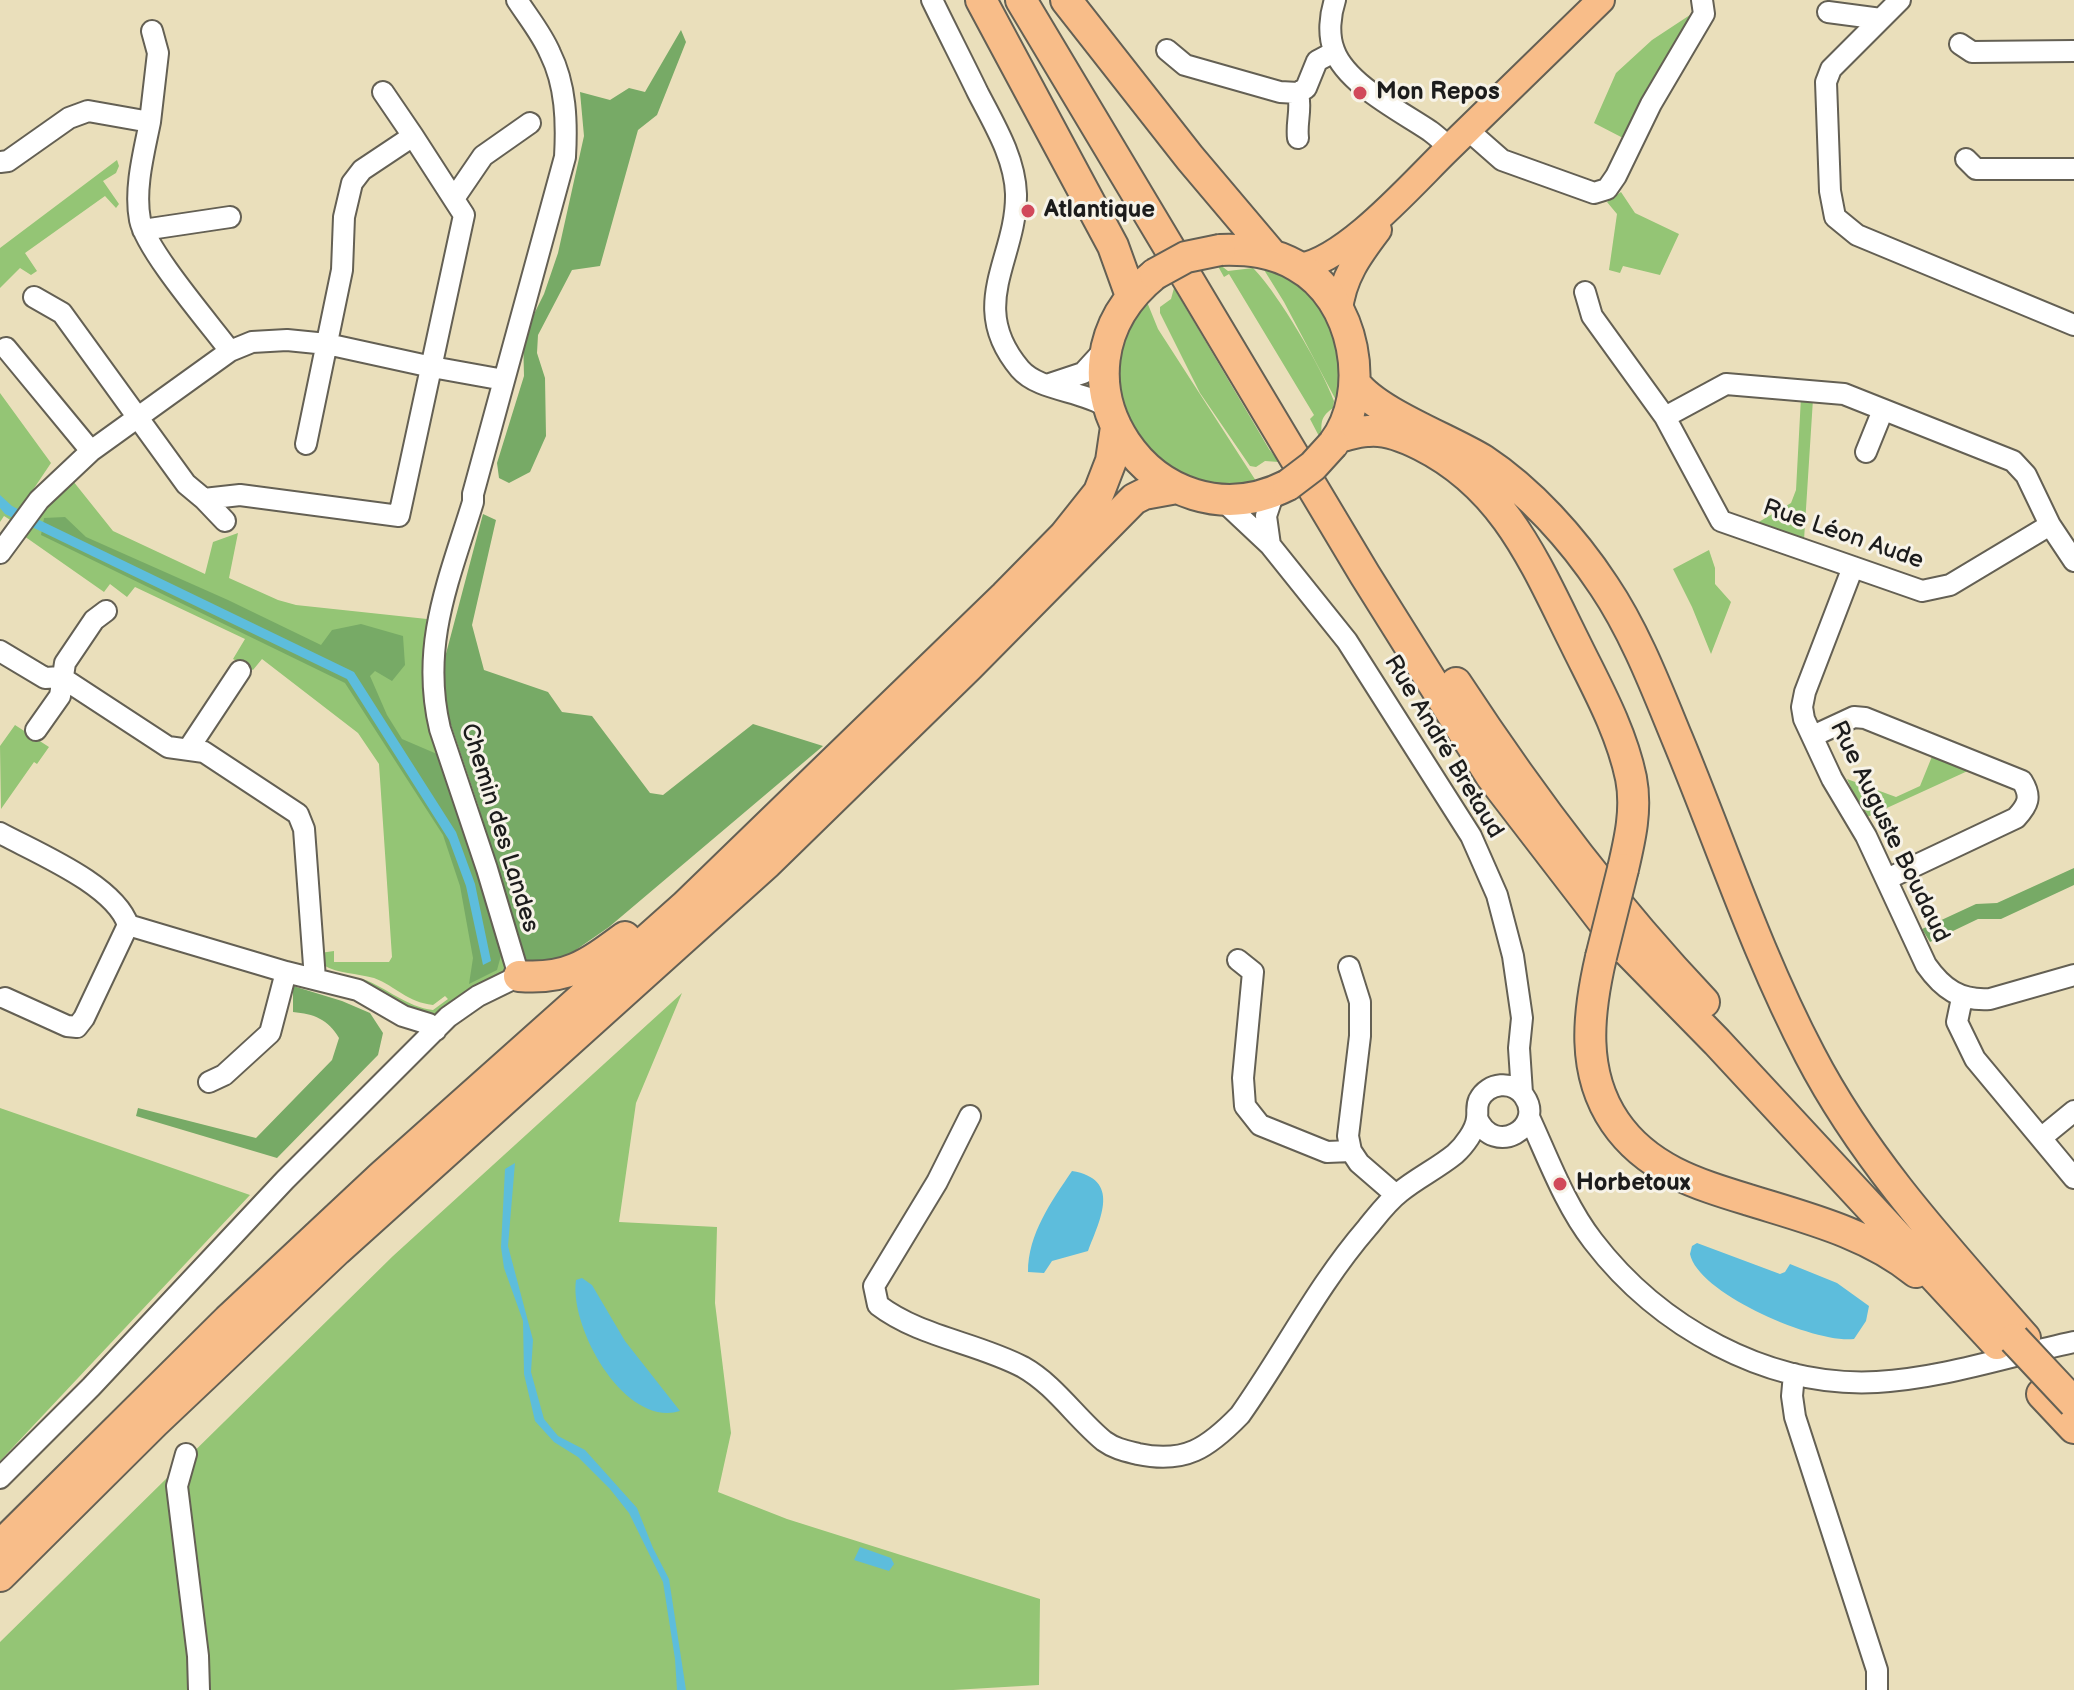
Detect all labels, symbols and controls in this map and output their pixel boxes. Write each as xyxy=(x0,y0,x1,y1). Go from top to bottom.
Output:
place label: Mon Repos xyxy=(1376,79,1500,107)
marker: Mon Repos xyxy=(1351,84,1369,102)
place label: Atlantique xyxy=(1044,197,1155,225)
marker: Atlantique xyxy=(1019,202,1037,220)
street label: Rue Léon Aude xyxy=(1759,494,1927,576)
street label: Rue André Bretaud xyxy=(1377,650,1509,844)
street label: Rue Auguste Boudaud xyxy=(1823,716,1955,948)
street label: Chemin des Landes xyxy=(454,720,544,936)
place label: Horbetoux xyxy=(1576,1170,1690,1198)
marker: Horbetoux xyxy=(1551,1175,1569,1193)

